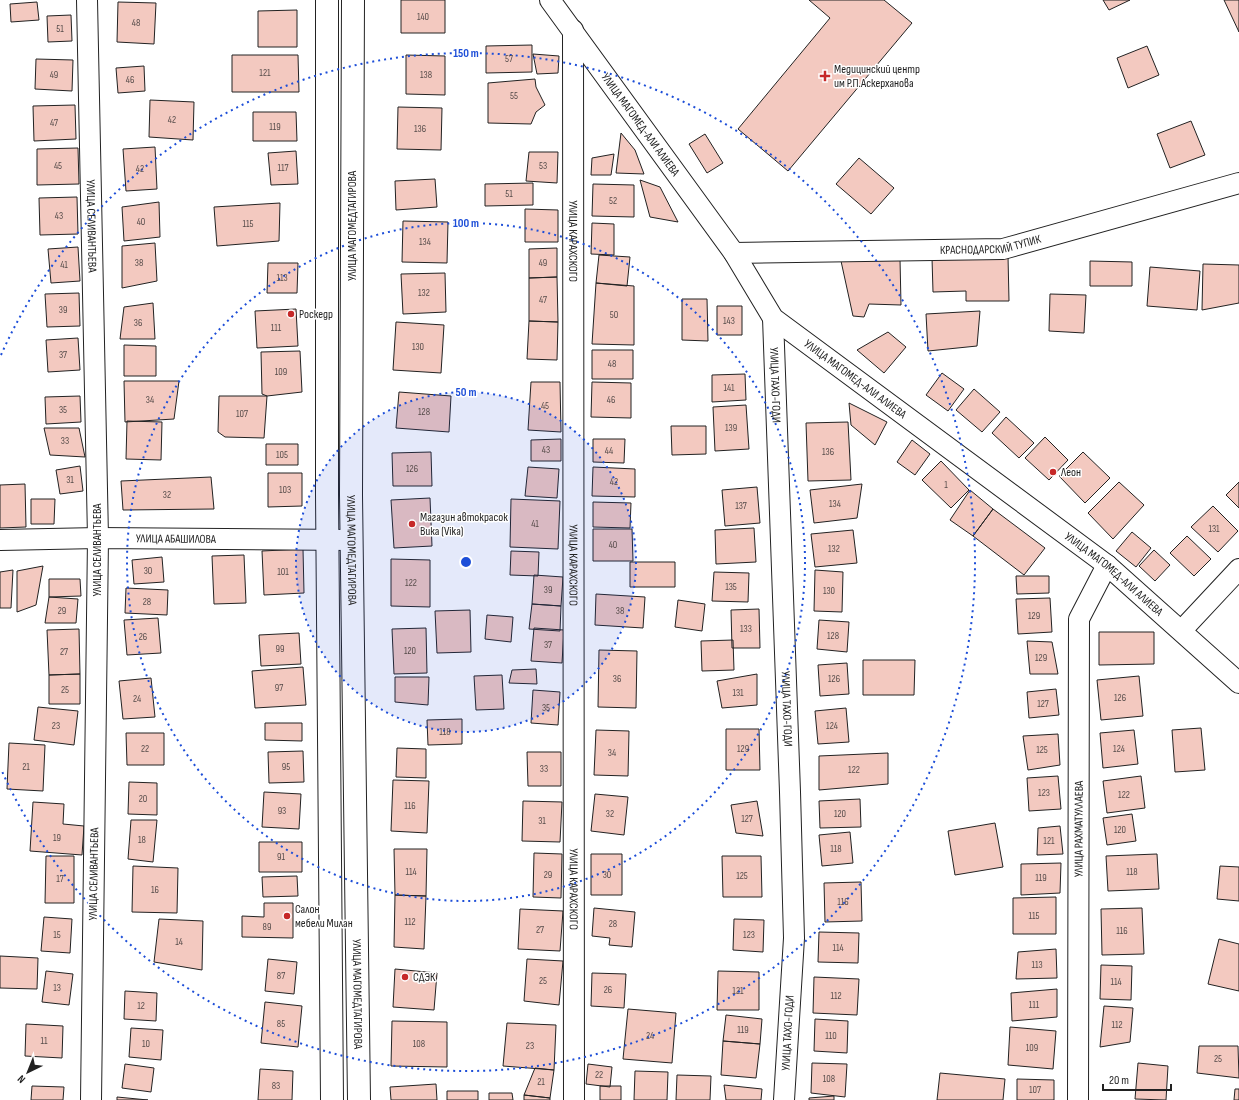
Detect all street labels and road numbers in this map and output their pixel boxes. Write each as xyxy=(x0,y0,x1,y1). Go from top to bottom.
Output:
street label: УЛИЦА МАГОМЕД-АЛИ АЛИЕВА xyxy=(598,70,684,180)
street label: УЛИЦА МАГОМЕДТАГИРОВА xyxy=(345,170,360,281)
street label: УЛИЦА СЕЛИВАНТЬЕВА xyxy=(83,179,100,273)
street label: УЛИЦА КАРАХСКОГО xyxy=(566,200,581,282)
street label: КРАСНОДАРСКИЙ ТУПИК xyxy=(940,231,1043,257)
street label: УЛИЦА МАГОМЕД-АЛИ АЛИЕВА xyxy=(801,336,910,422)
street label: УЛИЦА ТАХО-ГОДИ xyxy=(767,347,784,423)
street label: УЛИЦА МАГОМЕДТАГИРОВА xyxy=(343,495,360,606)
street label: УЛИЦА СЕЛИВАНТЬЕВА xyxy=(90,503,105,596)
street label: УЛИЦА КАРАХСКОГО xyxy=(566,524,581,606)
street label: УЛИЦА МАГОМЕД-АЛИ АЛИЕВА xyxy=(1062,529,1167,620)
street label: УЛИЦА АБАШИЛОВА xyxy=(136,531,217,546)
street label: УЛИЦА ТАХО-ГОДИ xyxy=(778,671,796,747)
street label: УЛИЦА РАХМАТУЛЛАЕВА xyxy=(1071,780,1086,877)
street label: УЛИЦА СЕЛИВАНТЬЕВА xyxy=(86,827,102,921)
street label: УЛИЦА КАРАХСКОГО xyxy=(566,848,581,930)
street label: УЛИЦА МАГОМЕДТАГИРОВА xyxy=(349,939,366,1050)
street label: УЛИЦА ТАХО-ГОДИ xyxy=(779,995,797,1071)

